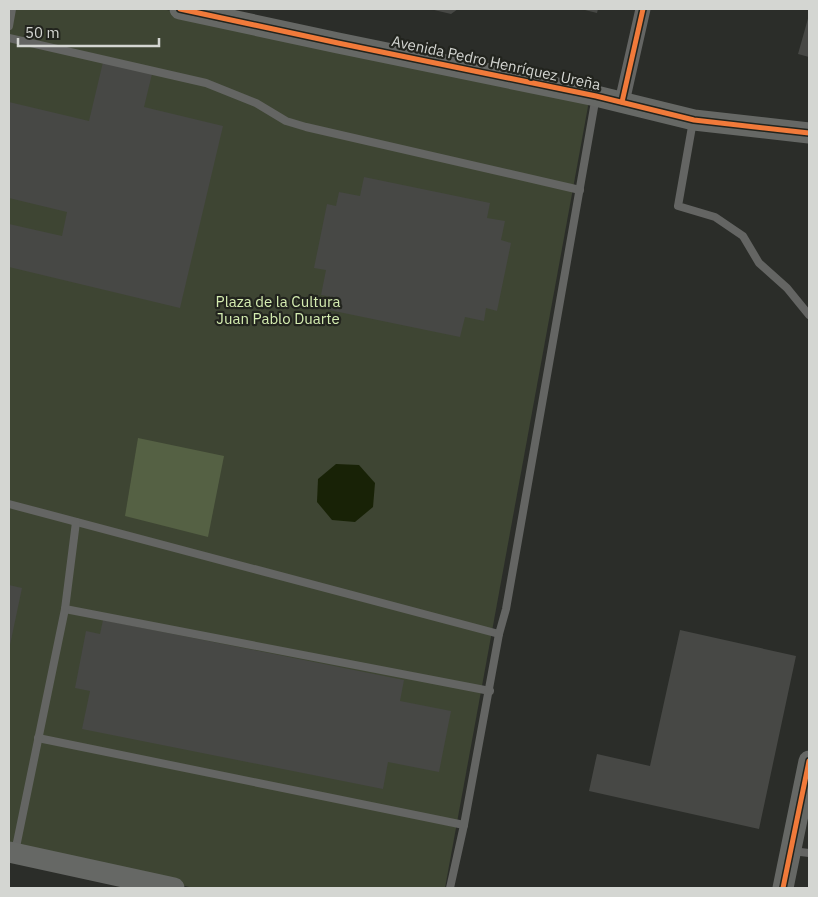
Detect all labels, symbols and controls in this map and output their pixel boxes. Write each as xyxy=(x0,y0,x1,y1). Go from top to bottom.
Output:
scale bar xyxy=(18,15,159,47)
text: 50 m xyxy=(25,23,60,42)
street label: Avenida Pedro Henríquez Ureña xyxy=(390,31,602,94)
park label: Plaza de la Cultura Juan Pablo Duarte xyxy=(216,292,340,328)

